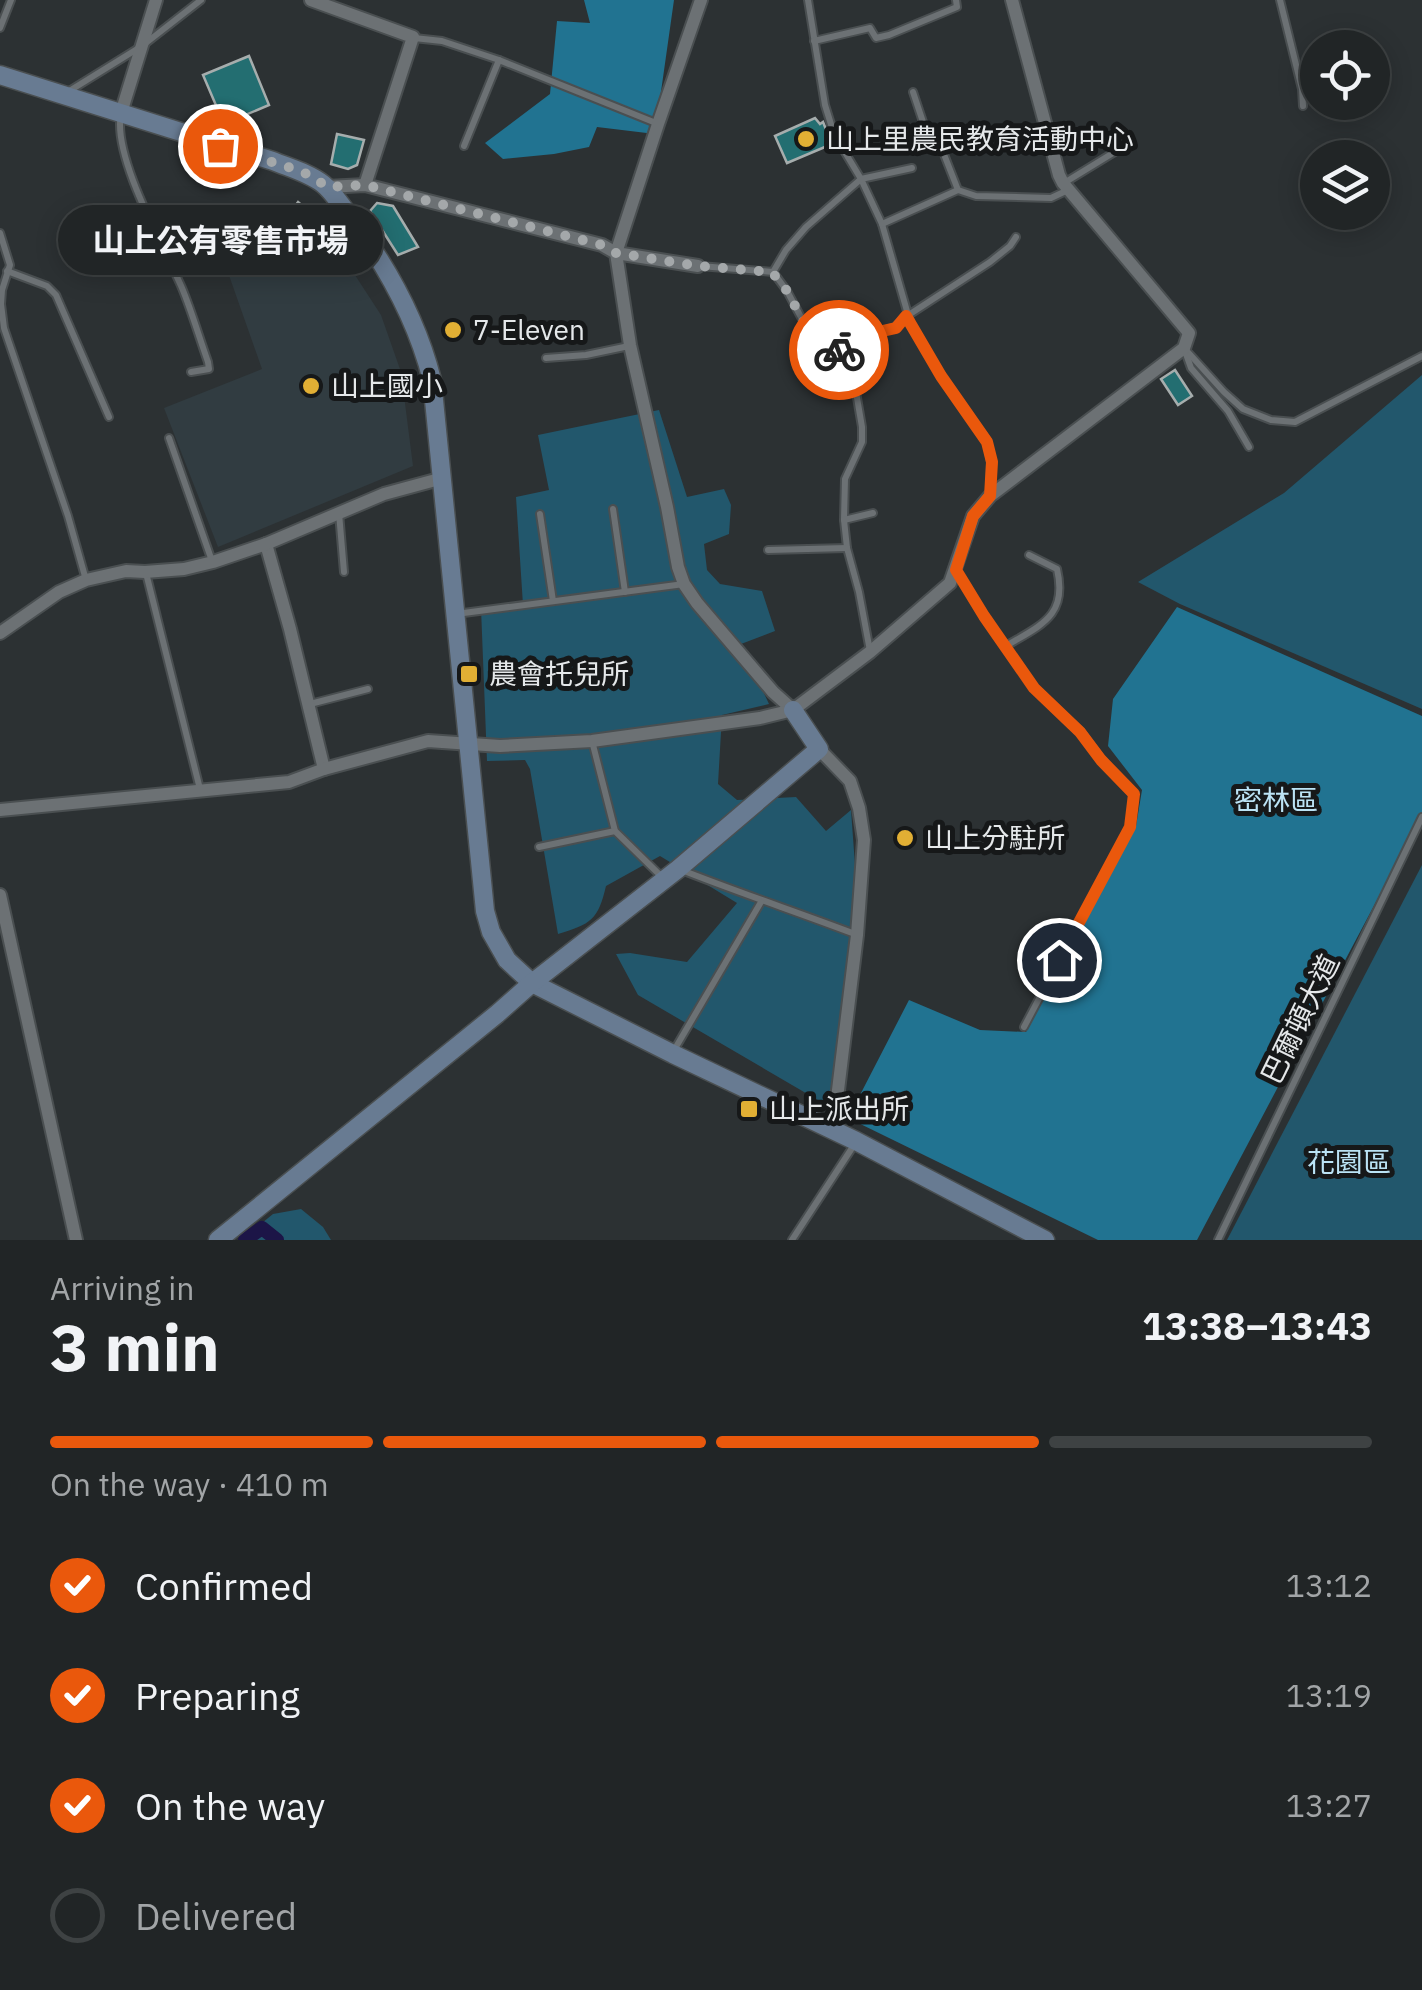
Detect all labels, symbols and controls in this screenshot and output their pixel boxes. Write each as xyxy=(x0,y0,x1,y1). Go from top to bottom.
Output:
map controls xyxy=(1300,30,1390,230)
button: locate xyxy=(1300,30,1390,120)
pin xyxy=(178,104,263,189)
icon: bag xyxy=(193,119,248,174)
place label: 山上里農民教育活動中心 xyxy=(826,120,1134,157)
marker: 山上里農民教育活動中心 xyxy=(795,128,817,150)
button: layers xyxy=(1300,140,1390,230)
callout: 山上公有零售市場 xyxy=(58,206,382,276)
text: 山上公有零售市場 xyxy=(92,219,349,261)
courier xyxy=(789,300,889,400)
place label: 7-Eleven xyxy=(473,311,585,348)
marker: 7-Eleven xyxy=(442,319,464,341)
icon: bike xyxy=(812,323,867,378)
place label: 山上國小 xyxy=(331,367,443,404)
marker: 山上國小 xyxy=(300,375,322,397)
place label: 農會托兒所 xyxy=(489,655,629,692)
marker: 農會托兒所 xyxy=(458,663,480,685)
park label: 密林區 xyxy=(1234,781,1318,818)
place label: 山上分駐所 xyxy=(925,819,1065,856)
marker: 山上分駐所 xyxy=(894,827,916,849)
pin xyxy=(1017,918,1102,1003)
icon: home xyxy=(1032,933,1087,988)
street label: 巴爾頓大道 xyxy=(1252,948,1347,1090)
place label: 山上派出所 xyxy=(769,1090,909,1127)
marker: 山上派出所 xyxy=(738,1098,760,1120)
park label: 花園區 xyxy=(1307,1143,1391,1180)
text: Arriving in xyxy=(50,1267,195,1309)
text: 13:38–13:43 xyxy=(1142,1301,1372,1350)
text: 3 min xyxy=(50,1304,220,1389)
text: On the way · 410 m xyxy=(50,1463,329,1505)
icon: check xyxy=(50,1558,105,1613)
text: Confirmed xyxy=(135,1561,313,1610)
text: 13:12 xyxy=(1286,1564,1372,1606)
icon: check xyxy=(50,1668,105,1723)
text: Preparing xyxy=(135,1671,300,1720)
text: 13:19 xyxy=(1286,1674,1372,1716)
icon: check xyxy=(50,1778,105,1833)
text: On the way xyxy=(135,1781,325,1830)
text: 13:27 xyxy=(1286,1784,1372,1826)
text: Delivered xyxy=(135,1891,297,1940)

